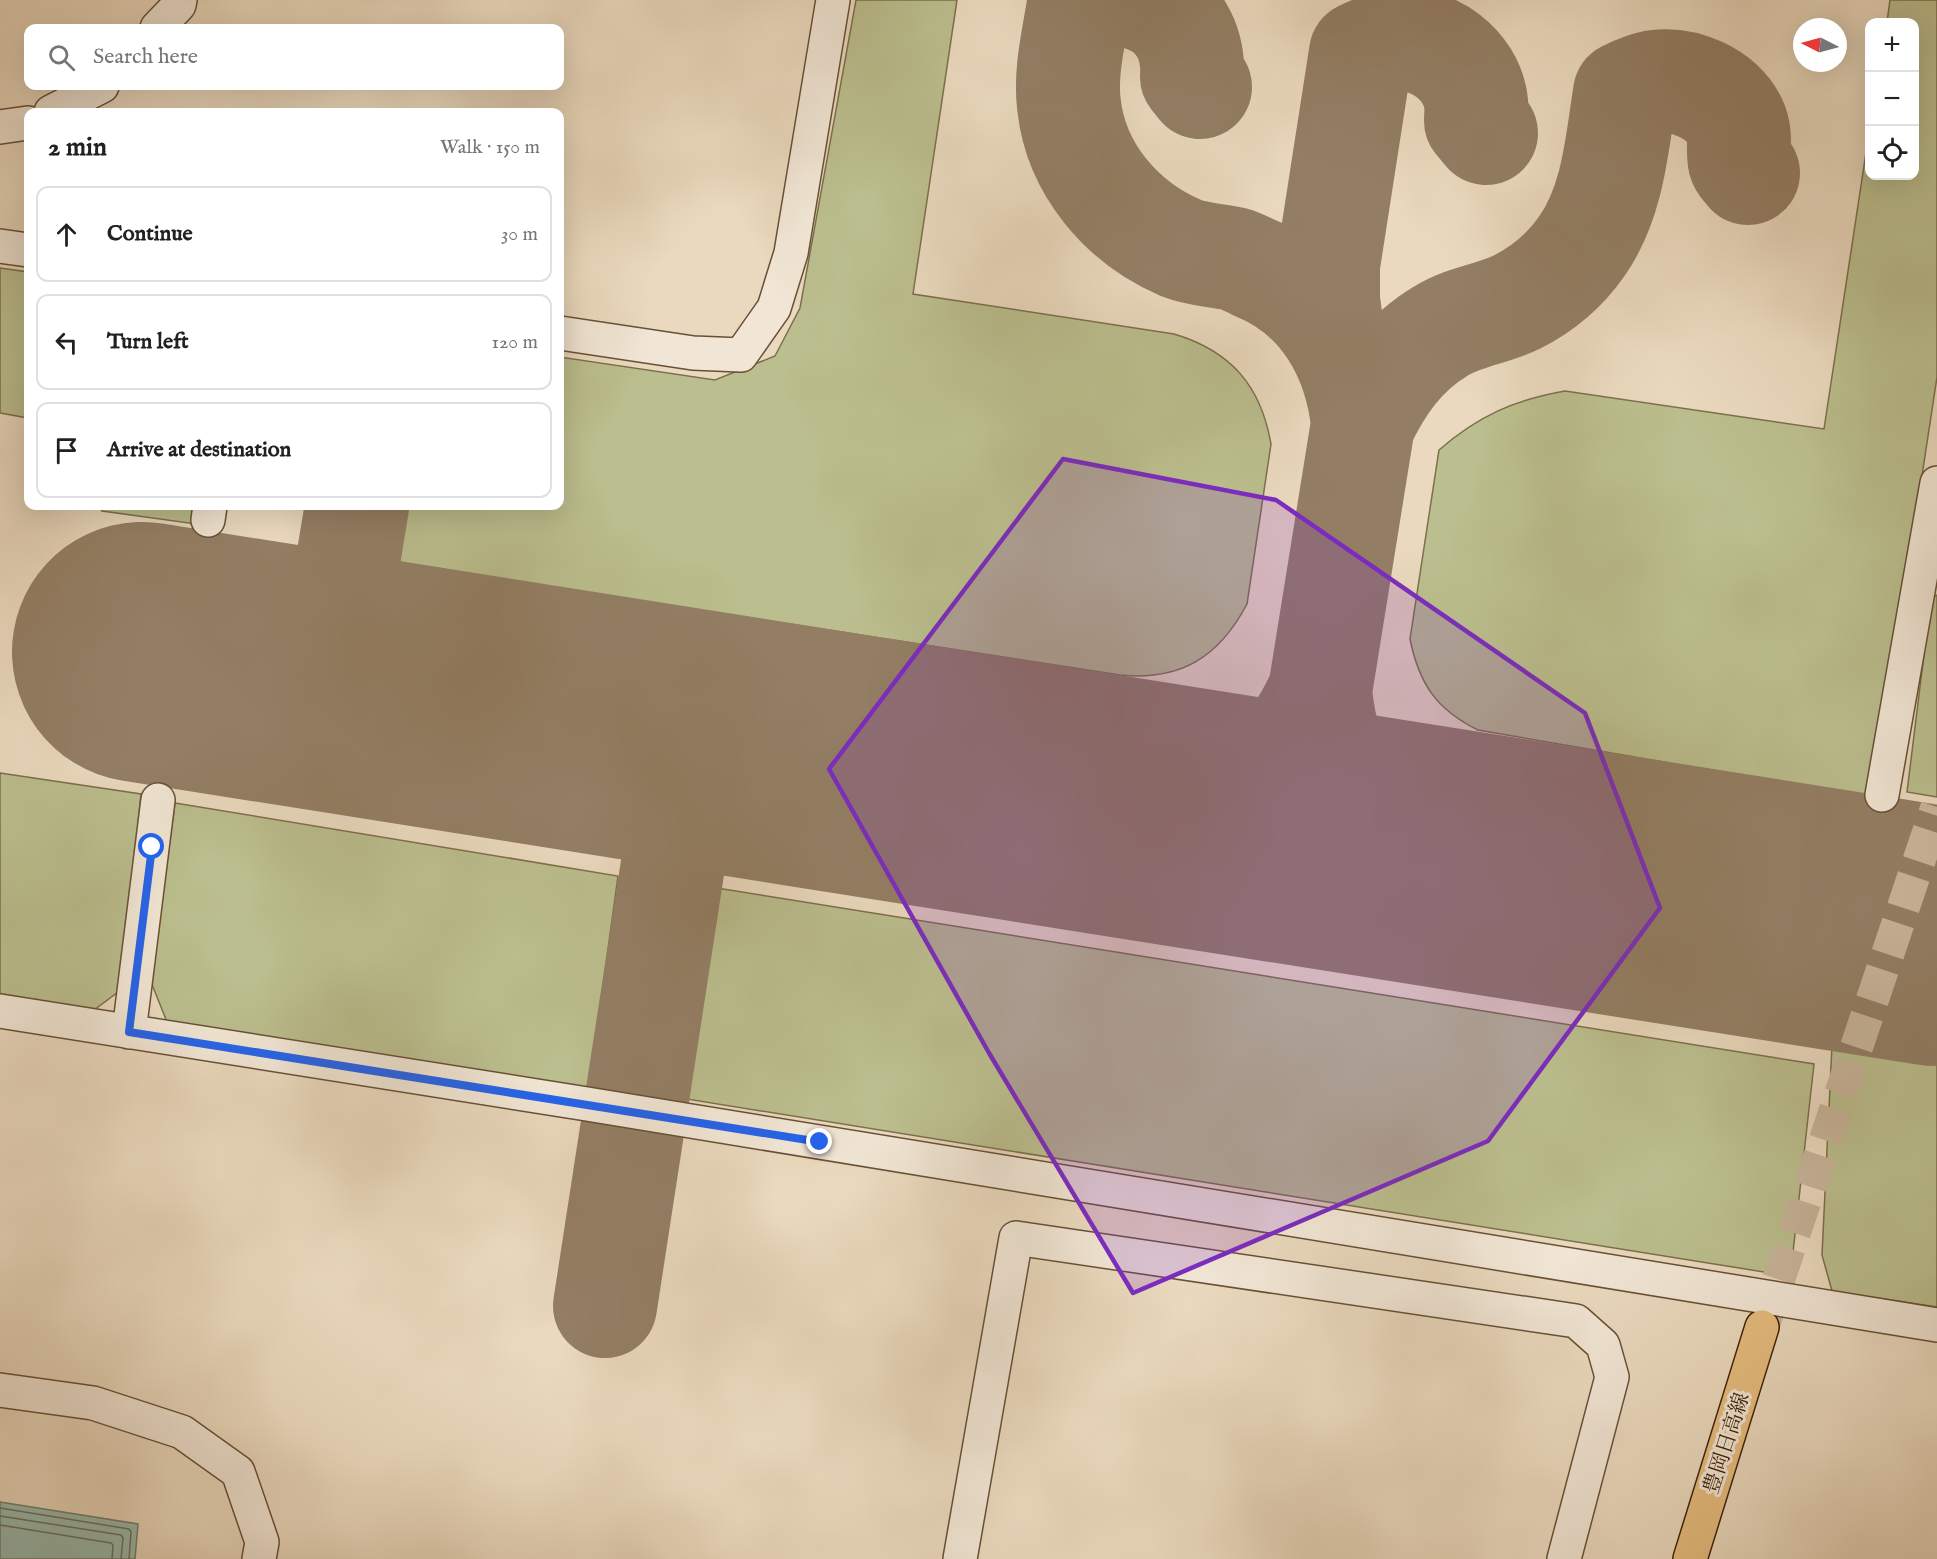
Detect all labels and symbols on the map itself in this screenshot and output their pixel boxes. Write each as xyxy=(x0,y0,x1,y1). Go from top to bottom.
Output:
north arrow xyxy=(1793,18,1847,72)
route start xyxy=(138,833,164,859)
route end xyxy=(806,1128,832,1154)
street label: 豊岡日高線 xyxy=(1698,1389,1756,1498)

